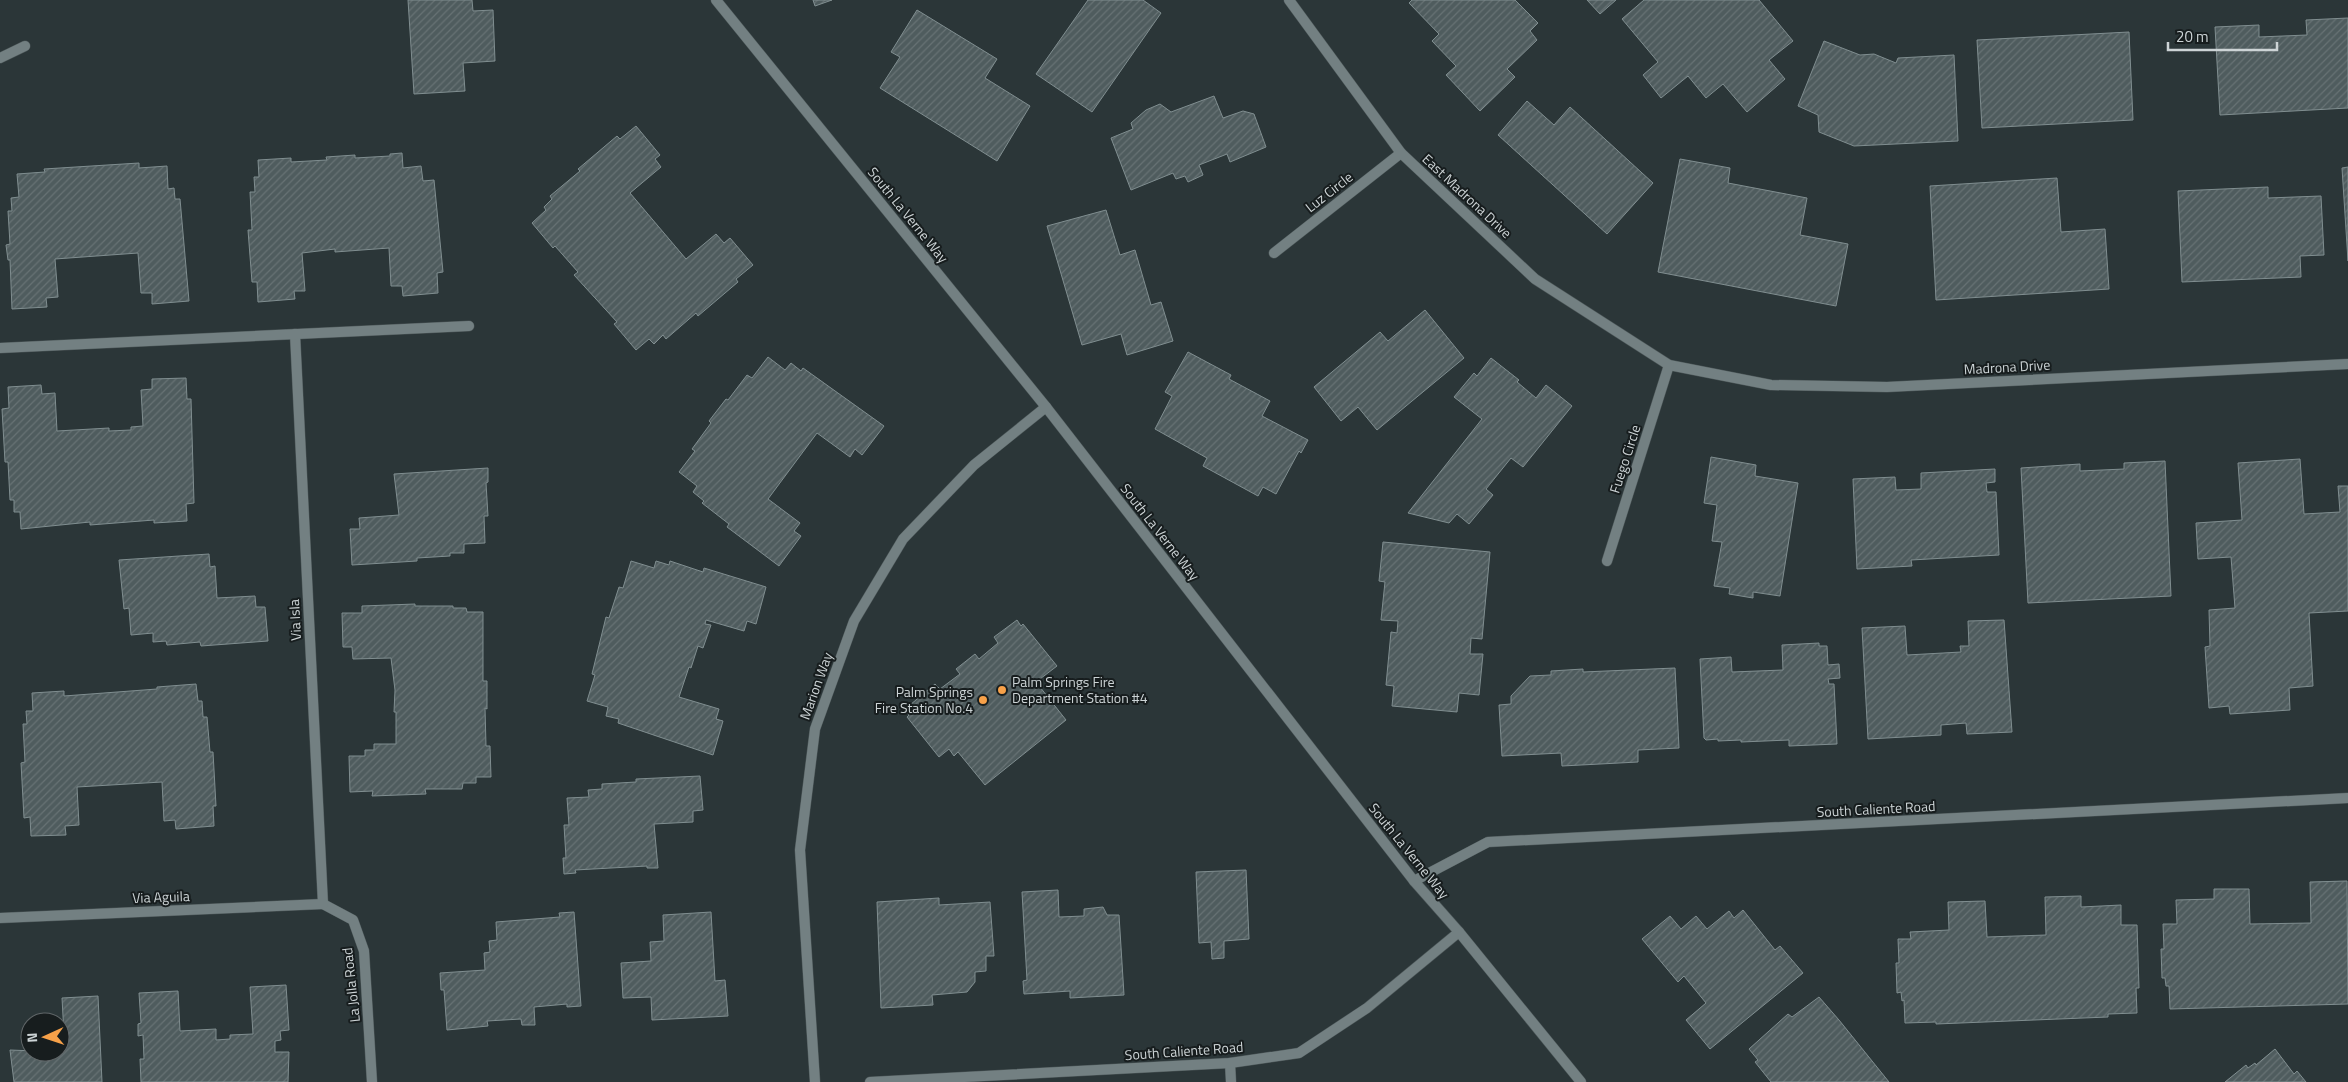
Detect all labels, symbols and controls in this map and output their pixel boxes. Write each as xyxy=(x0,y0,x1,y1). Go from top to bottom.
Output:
scale bar xyxy=(2168,20,2277,52)
text: 20 m xyxy=(2176,25,2209,48)
street label: East Madrona Drive xyxy=(1418,148,1517,243)
street label: South La Verne Way xyxy=(863,162,954,267)
street label: Luz Circle xyxy=(1300,166,1357,217)
street label: Madrona Drive xyxy=(1963,354,2051,379)
street label: Fuego Circle xyxy=(1604,422,1645,496)
street label: South La Verne Way xyxy=(1116,479,1205,585)
street label: Via Isla xyxy=(283,599,306,641)
street label: Marion Way xyxy=(794,649,838,723)
place label: Palm Springs Fire Department Station #4 xyxy=(1012,671,1148,708)
place label: Palm Springs Fire Station No.4 xyxy=(875,681,973,718)
marker: Palm Springs Fire Department Station #4 xyxy=(996,684,1008,696)
marker: Palm Springs Fire Station No.4 xyxy=(977,694,989,706)
street label: South Caliente Road xyxy=(1816,795,1936,822)
street label: South La Verne Way xyxy=(1364,798,1455,903)
street label: Via Aguila xyxy=(132,885,190,908)
street label: La Jolla Road xyxy=(336,947,365,1023)
north arrow xyxy=(20,1012,70,1062)
text: N xyxy=(21,1032,42,1043)
street label: South Caliente Road xyxy=(1124,1036,1244,1065)

